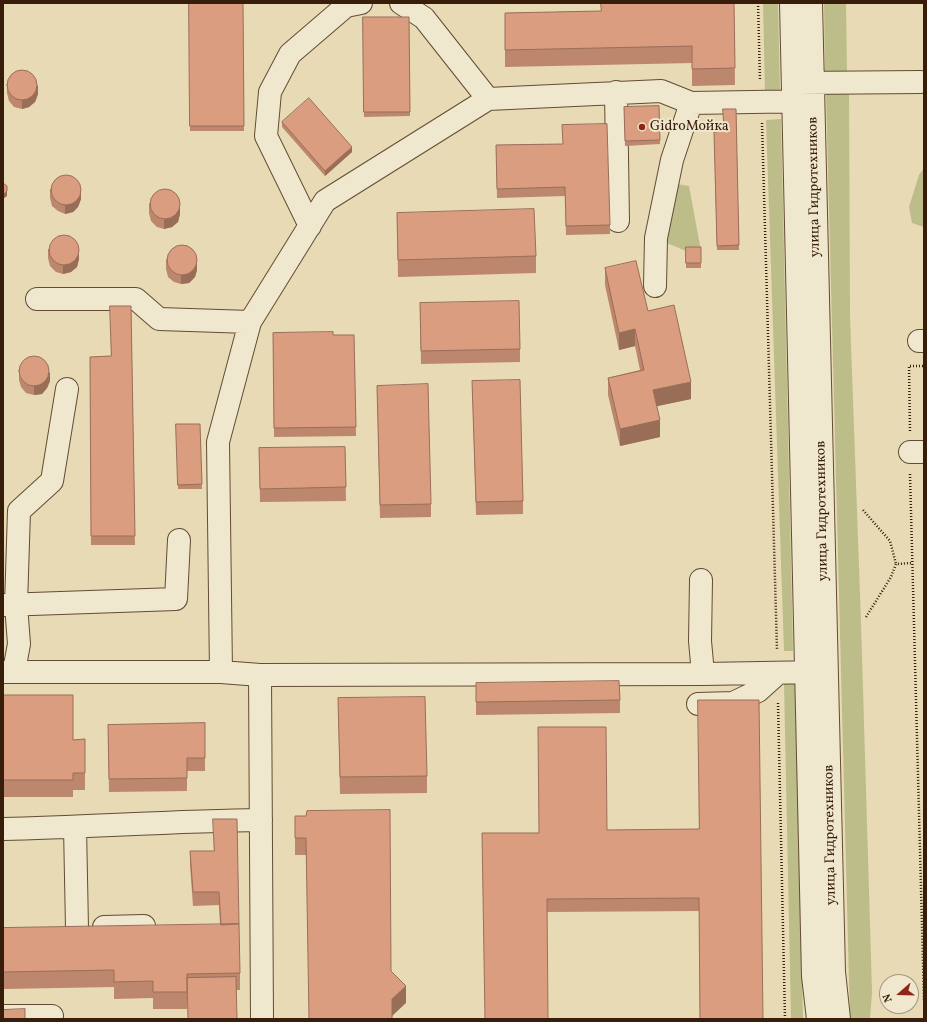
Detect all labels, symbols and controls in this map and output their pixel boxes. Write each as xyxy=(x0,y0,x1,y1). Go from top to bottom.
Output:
street label: улица Гидротехников xyxy=(805,117,825,257)
place label: GidroМойка xyxy=(650,119,729,135)
marker: GidroМойка xyxy=(637,122,647,132)
street label: улица Гидротехников xyxy=(813,441,833,581)
street label: улица Гидротехников xyxy=(821,765,841,905)
north arrow xyxy=(879,974,919,1014)
text: N xyxy=(880,992,897,1004)

